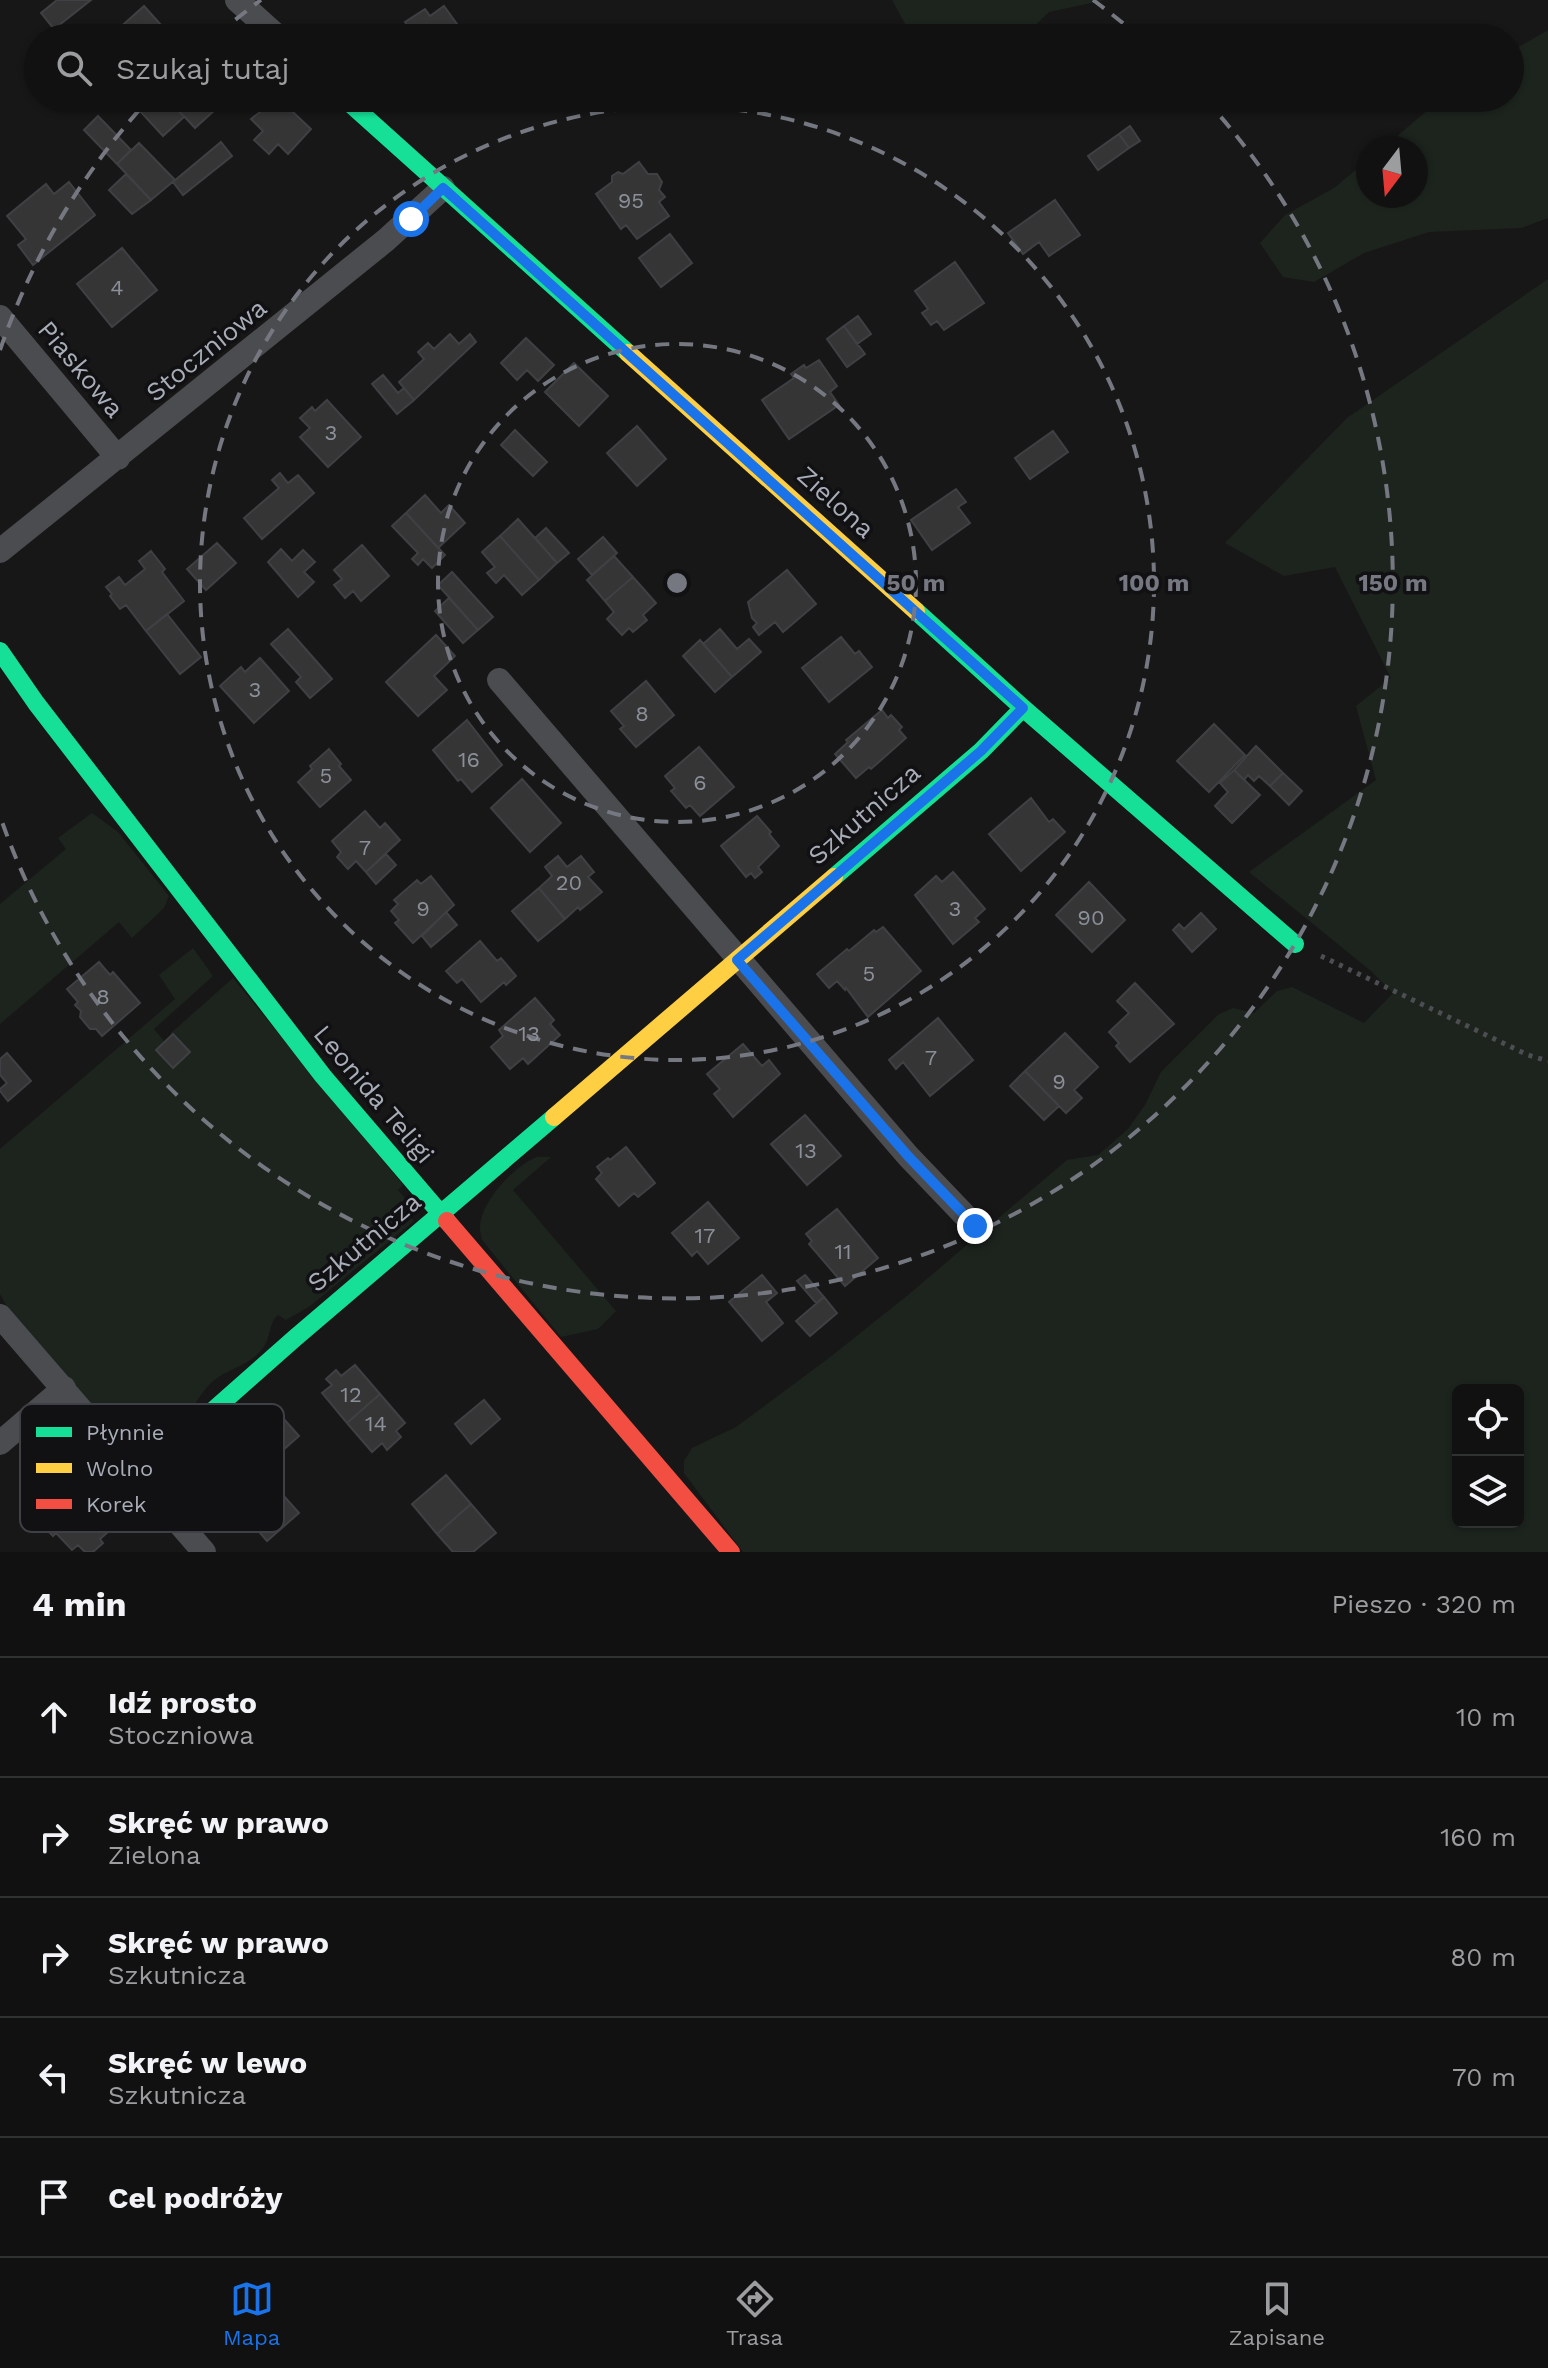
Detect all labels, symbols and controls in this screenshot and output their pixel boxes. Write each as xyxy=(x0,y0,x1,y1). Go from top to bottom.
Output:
search box xyxy=(24,24,1524,112)
icon: search xyxy=(52,46,96,90)
text: Szukaj tutaj xyxy=(116,51,290,86)
north arrow xyxy=(1356,136,1428,208)
house number: 95 xyxy=(618,188,644,213)
route start xyxy=(393,201,429,237)
house number: 4 xyxy=(110,275,124,300)
street label: Stoczniowa xyxy=(140,292,272,408)
street label: Piaskowa xyxy=(32,315,130,424)
house number: 3 xyxy=(325,420,337,445)
street label: Zielona xyxy=(792,460,881,544)
centre of rings xyxy=(663,569,691,597)
text: 50 m xyxy=(887,569,945,597)
text: 100 m xyxy=(1119,569,1189,597)
text: 150 m xyxy=(1358,569,1428,597)
house number: 3 xyxy=(249,677,261,702)
house number: 8 xyxy=(635,701,649,726)
house number: 16 xyxy=(458,747,480,772)
street label: Szkutnicza xyxy=(802,757,926,871)
house number: 5 xyxy=(320,763,332,788)
house number: 6 xyxy=(693,770,707,795)
house number: 7 xyxy=(359,835,371,860)
house number: 20 xyxy=(556,870,582,895)
house number: 9 xyxy=(416,896,430,921)
house number: 3 xyxy=(949,896,961,921)
house number: 90 xyxy=(1077,905,1105,930)
house number: 5 xyxy=(863,961,875,986)
house number: 8 xyxy=(96,984,110,1009)
street label: Leonida Teligi xyxy=(308,1019,440,1169)
house number: 13 xyxy=(518,1021,540,1046)
house number: 7 xyxy=(925,1045,937,1070)
house number: 9 xyxy=(1052,1069,1066,1094)
house number: 13 xyxy=(795,1138,817,1163)
street label: Szkutnicza xyxy=(301,1186,427,1298)
route end xyxy=(957,1208,993,1244)
house number: 17 xyxy=(695,1223,715,1248)
house number: 11 xyxy=(834,1239,852,1264)
house number: 12 xyxy=(340,1382,362,1407)
map controls xyxy=(1452,1384,1524,1528)
button: locate xyxy=(1452,1384,1524,1456)
legend xyxy=(20,1404,284,1532)
house number: 14 xyxy=(365,1411,387,1436)
text: Płynnie xyxy=(86,1420,165,1445)
text: Wolno xyxy=(86,1456,153,1481)
button: layers xyxy=(1452,1456,1524,1528)
text: Korek xyxy=(86,1492,147,1517)
text: 4 min xyxy=(32,1584,127,1624)
text: Pieszo · 320 m xyxy=(1332,1589,1516,1619)
text: Idź prosto xyxy=(108,1685,257,1720)
icon: ahead xyxy=(32,1695,76,1739)
text: 10 m xyxy=(1456,1702,1516,1732)
text: Stoczniowa xyxy=(108,1720,254,1750)
text: Skręć w prawo xyxy=(108,1805,329,1840)
icon: right xyxy=(32,1815,76,1859)
text: 160 m xyxy=(1440,1822,1516,1852)
text: Zielona xyxy=(108,1840,201,1870)
text: Skręć w prawo xyxy=(108,1925,329,1960)
icon: right xyxy=(32,1935,76,1979)
text: 80 m xyxy=(1450,1942,1516,1972)
text: Szkutnicza xyxy=(108,1960,246,1990)
text: Skręć w lewo xyxy=(108,2045,307,2080)
icon: left xyxy=(32,2055,76,2099)
text: 70 m xyxy=(1452,2062,1516,2092)
text: Szkutnicza xyxy=(108,2080,246,2110)
icon: arrive xyxy=(32,2175,76,2219)
text: Cel podróży xyxy=(108,2180,282,2215)
tab: Mapa xyxy=(223,2277,280,2350)
tab: Trasa xyxy=(726,2277,783,2350)
tab: Zapisane xyxy=(1229,2277,1325,2350)

